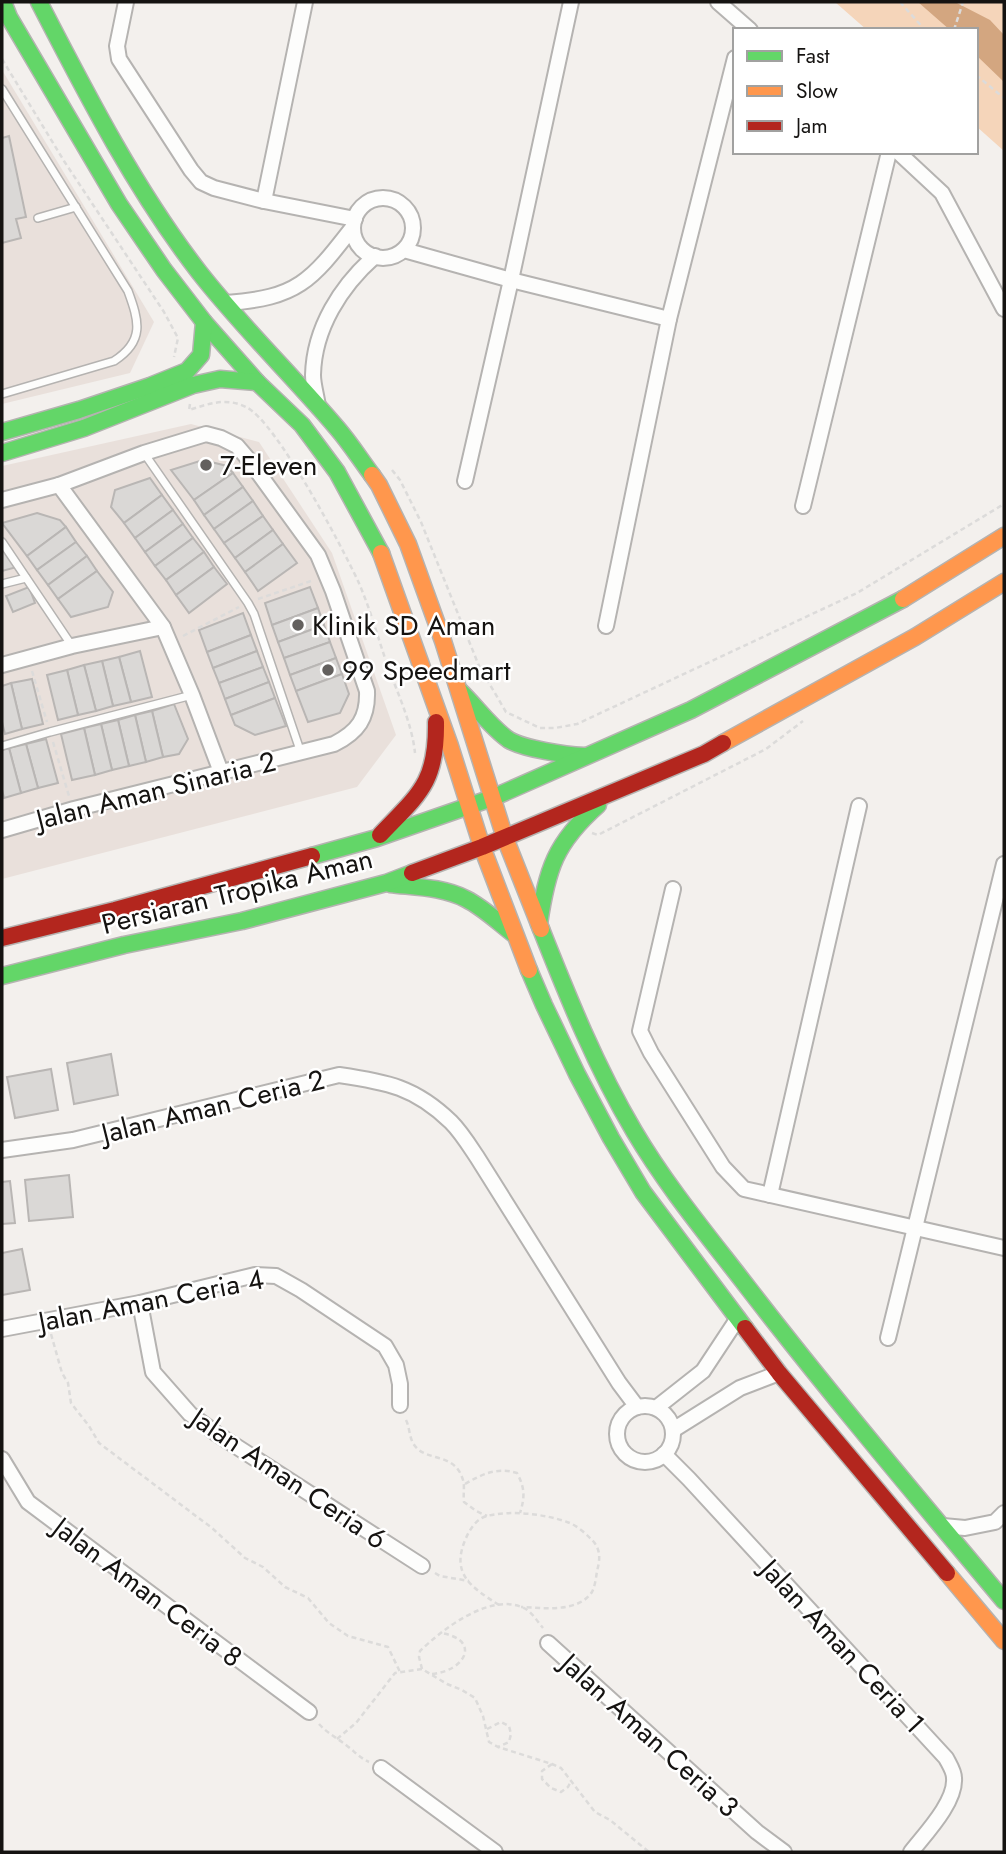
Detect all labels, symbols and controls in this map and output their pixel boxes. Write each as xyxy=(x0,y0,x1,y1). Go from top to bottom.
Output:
legend xyxy=(733,28,978,154)
text: Fast xyxy=(796,41,829,71)
text: Slow xyxy=(796,76,838,106)
text: Jam xyxy=(793,111,828,141)
place label: 7-Eleven xyxy=(220,445,317,486)
marker: 7-Eleven xyxy=(198,457,214,473)
place label: Klinik SD Aman xyxy=(312,605,496,646)
marker: Klinik SD Aman xyxy=(290,617,306,633)
place label: 99 Speedmart xyxy=(342,650,511,691)
marker: 99 Speedmart xyxy=(320,662,336,678)
street label: Jalan Aman Sinaria 2 xyxy=(28,741,280,841)
street label: Persiaran Tropika Aman xyxy=(97,838,377,945)
street label: Jalan Aman Ceria 2 xyxy=(93,1059,329,1155)
street label: Jalan Aman Ceria 4 xyxy=(31,1259,267,1343)
street label: Jalan Aman Ceria 6 xyxy=(179,1395,395,1559)
street label: Jalan Aman Ceria 8 xyxy=(41,1505,251,1677)
street label: Jalan Aman Ceria 1 xyxy=(748,1547,934,1743)
street label: Jalan Aman Ceria 3 xyxy=(548,1641,748,1827)

